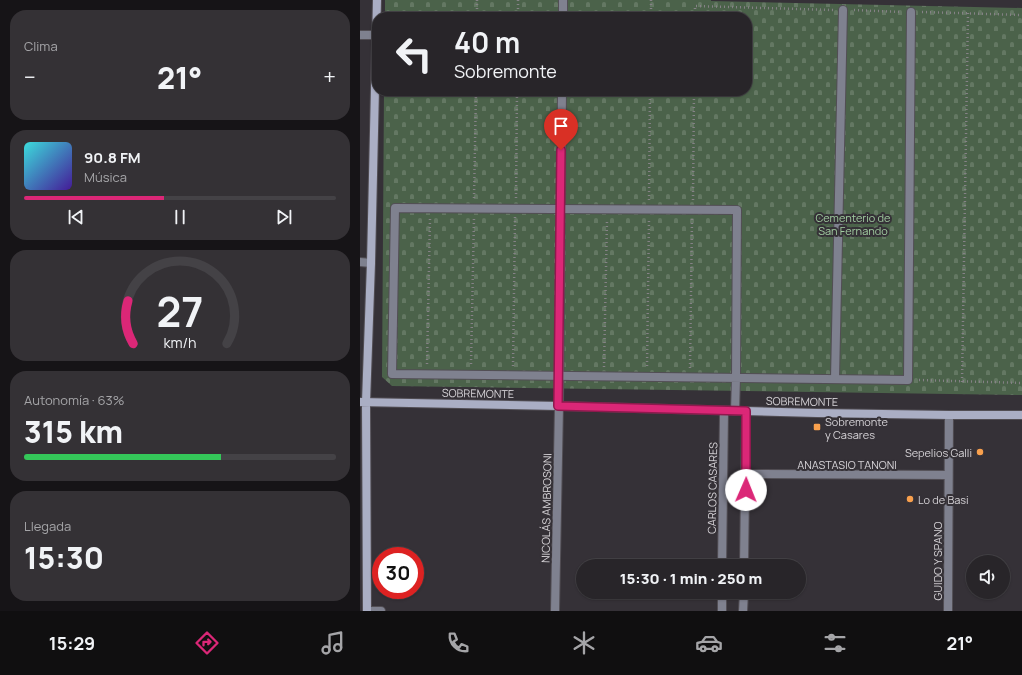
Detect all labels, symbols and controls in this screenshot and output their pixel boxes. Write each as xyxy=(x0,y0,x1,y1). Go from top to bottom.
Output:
text: 40 m xyxy=(454,23,520,61)
icon: left xyxy=(388,28,440,80)
text: Clima xyxy=(24,37,58,55)
text: 21° xyxy=(157,57,202,98)
text: Sobremonte xyxy=(454,59,557,83)
text: − xyxy=(24,62,36,92)
text: + xyxy=(323,62,336,92)
pin xyxy=(544,109,578,150)
icon: arrive xyxy=(550,115,572,137)
text: 90.8 FM xyxy=(84,147,141,168)
text: Música xyxy=(84,168,127,186)
icon: previous xyxy=(65,206,87,228)
icon: pause xyxy=(169,206,191,228)
icon: next xyxy=(273,206,295,228)
park label: Cementerio de San Fernando xyxy=(815,210,891,238)
text: 27 xyxy=(157,282,203,338)
text: km/h xyxy=(163,332,197,351)
street label: SOBREMONTE xyxy=(442,385,514,401)
text: Autonomía · 63% xyxy=(24,391,124,409)
street label: SOBREMONTE xyxy=(766,393,838,409)
text: 315 km xyxy=(24,411,123,452)
place label: Sobremonte y Casares xyxy=(825,414,888,442)
marker: Sobremonte y Casares xyxy=(812,422,822,432)
street label: CARLOS CASARES xyxy=(704,442,720,534)
place label: Sepelios Galli xyxy=(905,445,972,460)
marker: Sepelios Galli xyxy=(975,447,985,457)
street label: NICOLÁS AMBROSONI xyxy=(538,453,554,563)
street label: ANASTASIO TANONI xyxy=(797,457,897,472)
position arrow xyxy=(725,469,767,511)
place label: Lo de Basi xyxy=(918,492,969,507)
marker: Lo de Basi xyxy=(905,494,915,504)
text: Llegada xyxy=(24,517,71,535)
street label: GUIDO Y SPANO xyxy=(930,522,945,600)
text: 15:30 xyxy=(24,537,104,578)
speed limit sign: 30 xyxy=(372,547,424,599)
map controls xyxy=(966,555,1010,599)
button: sound xyxy=(966,555,1010,599)
text: 15:30 · 1 min · 250 m xyxy=(620,568,762,589)
icon: directions xyxy=(193,629,221,657)
icon: music xyxy=(319,629,347,657)
icon: phone xyxy=(444,629,472,657)
icon: climate xyxy=(570,629,598,657)
icon: car xyxy=(695,629,723,657)
icon: filters xyxy=(821,629,849,657)
text: 15:29 xyxy=(49,631,95,655)
text: 21° xyxy=(946,631,973,655)

